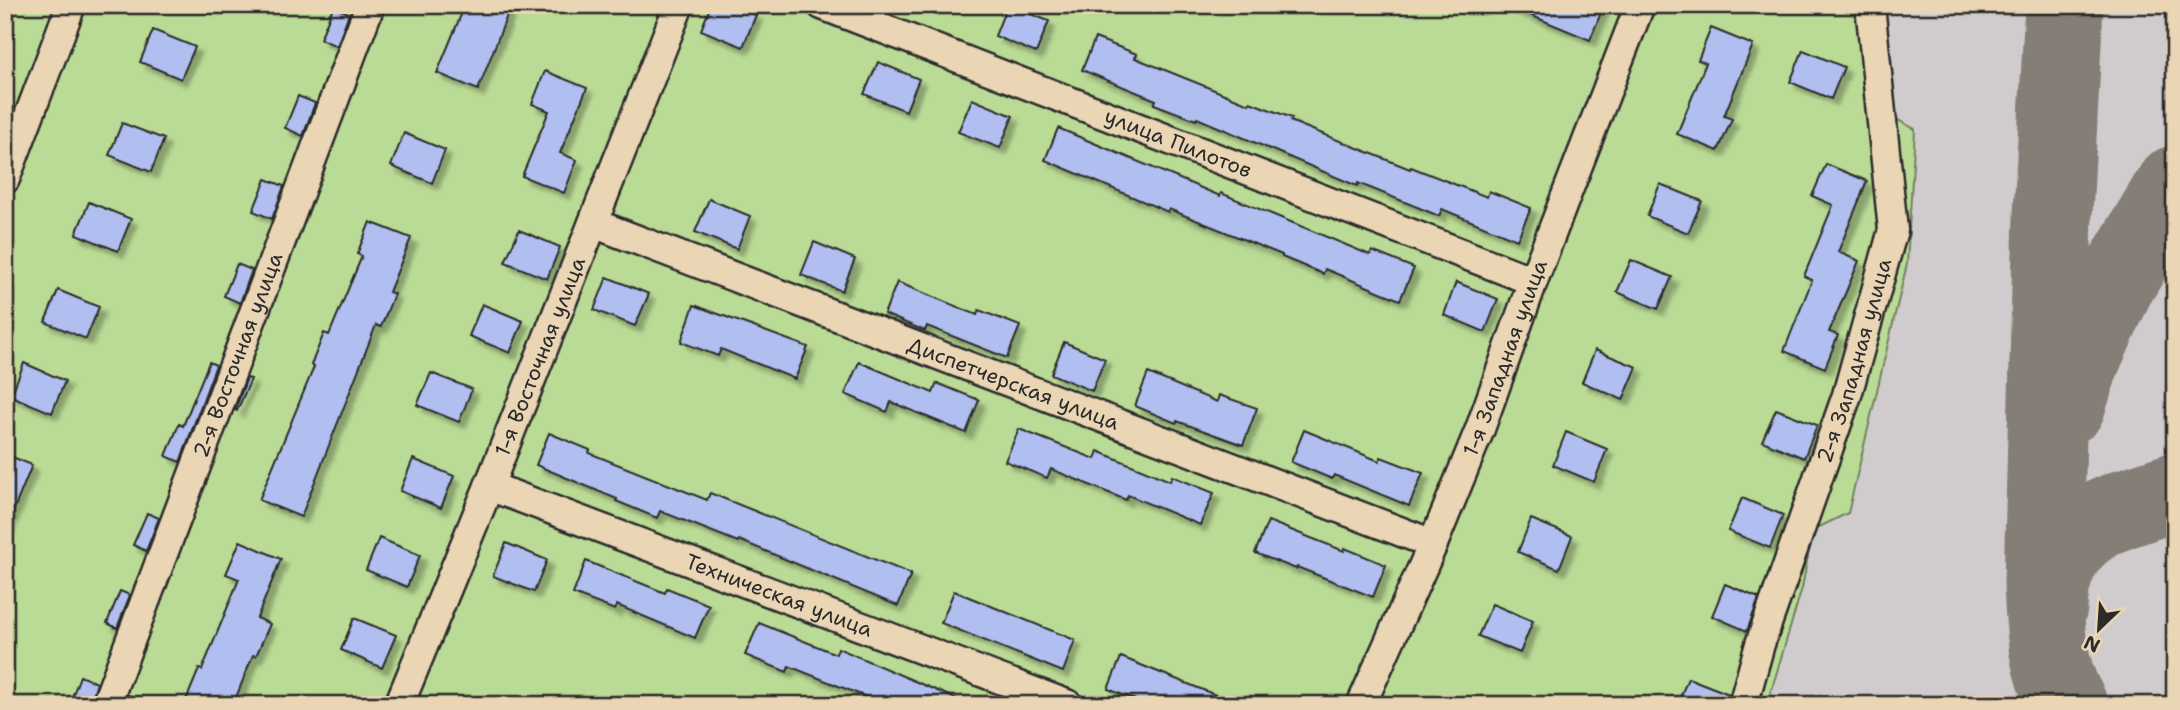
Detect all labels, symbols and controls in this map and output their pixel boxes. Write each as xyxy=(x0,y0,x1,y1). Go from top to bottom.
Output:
street label: улица Пилотов xyxy=(1100,102,1256,184)
street label: 2-я Восточная улица xyxy=(187,249,289,462)
street label: 1-я Восточная улица xyxy=(488,253,592,460)
street label: 2-я Западная улица xyxy=(1810,255,1898,467)
street label: 1-я Западная улица xyxy=(1456,256,1554,460)
street label: Диспетчерская улица xyxy=(904,331,1123,437)
street label: Техническая улица xyxy=(681,547,877,644)
north arrow xyxy=(2064,594,2134,664)
text: N xyxy=(2080,629,2104,658)

